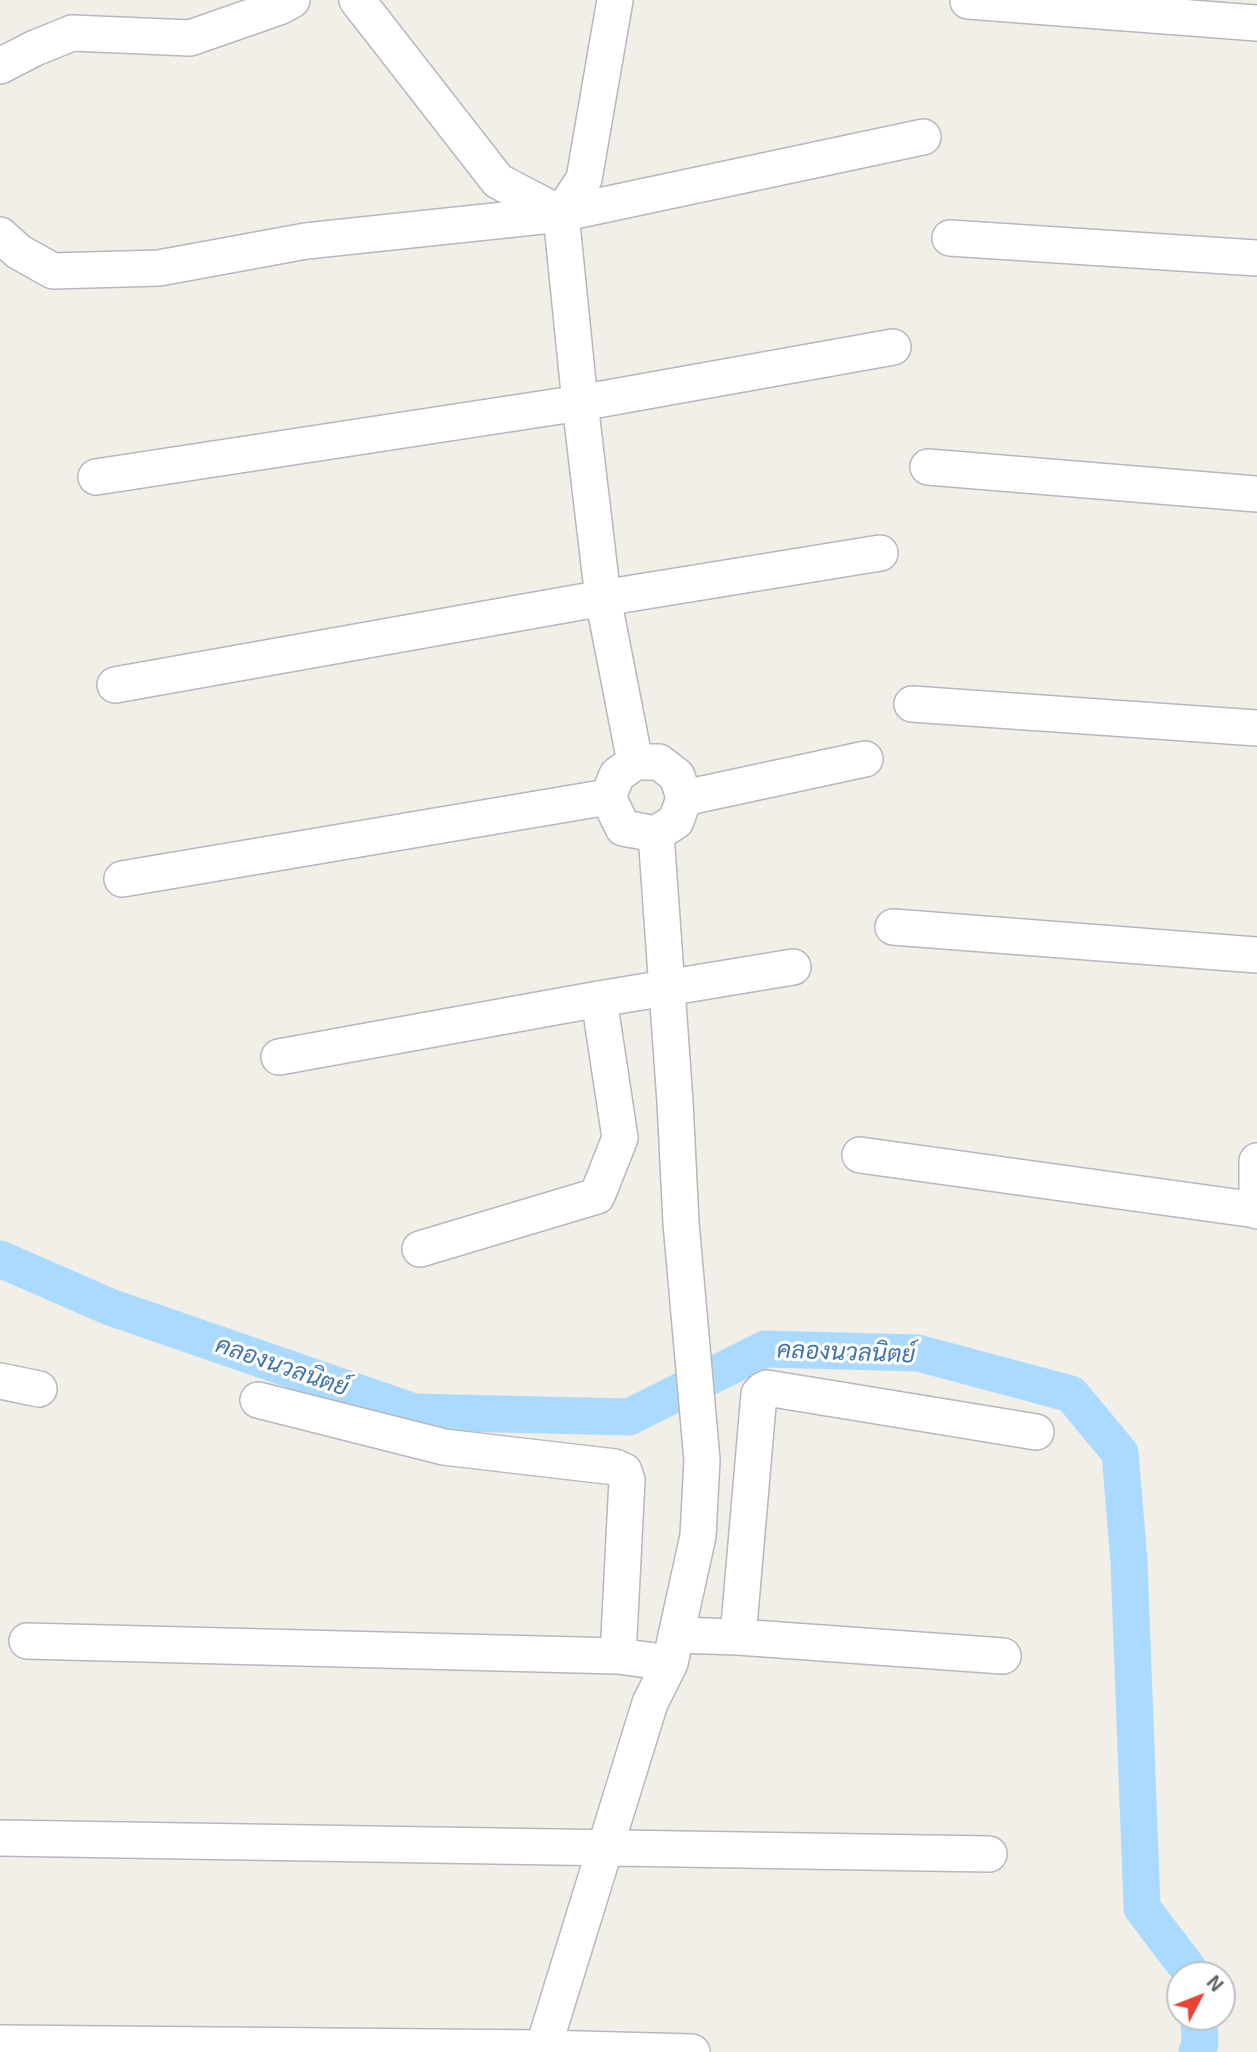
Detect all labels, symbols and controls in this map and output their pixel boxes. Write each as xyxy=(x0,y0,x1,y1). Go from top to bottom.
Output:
water label: คลองนวลนิตย์ xyxy=(212,1330,352,1402)
water label: คลองนวลนิตย์ xyxy=(776,1335,916,1369)
north arrow xyxy=(1166,1961,1236,2031)
text: N xyxy=(1202,1970,1229,1996)

